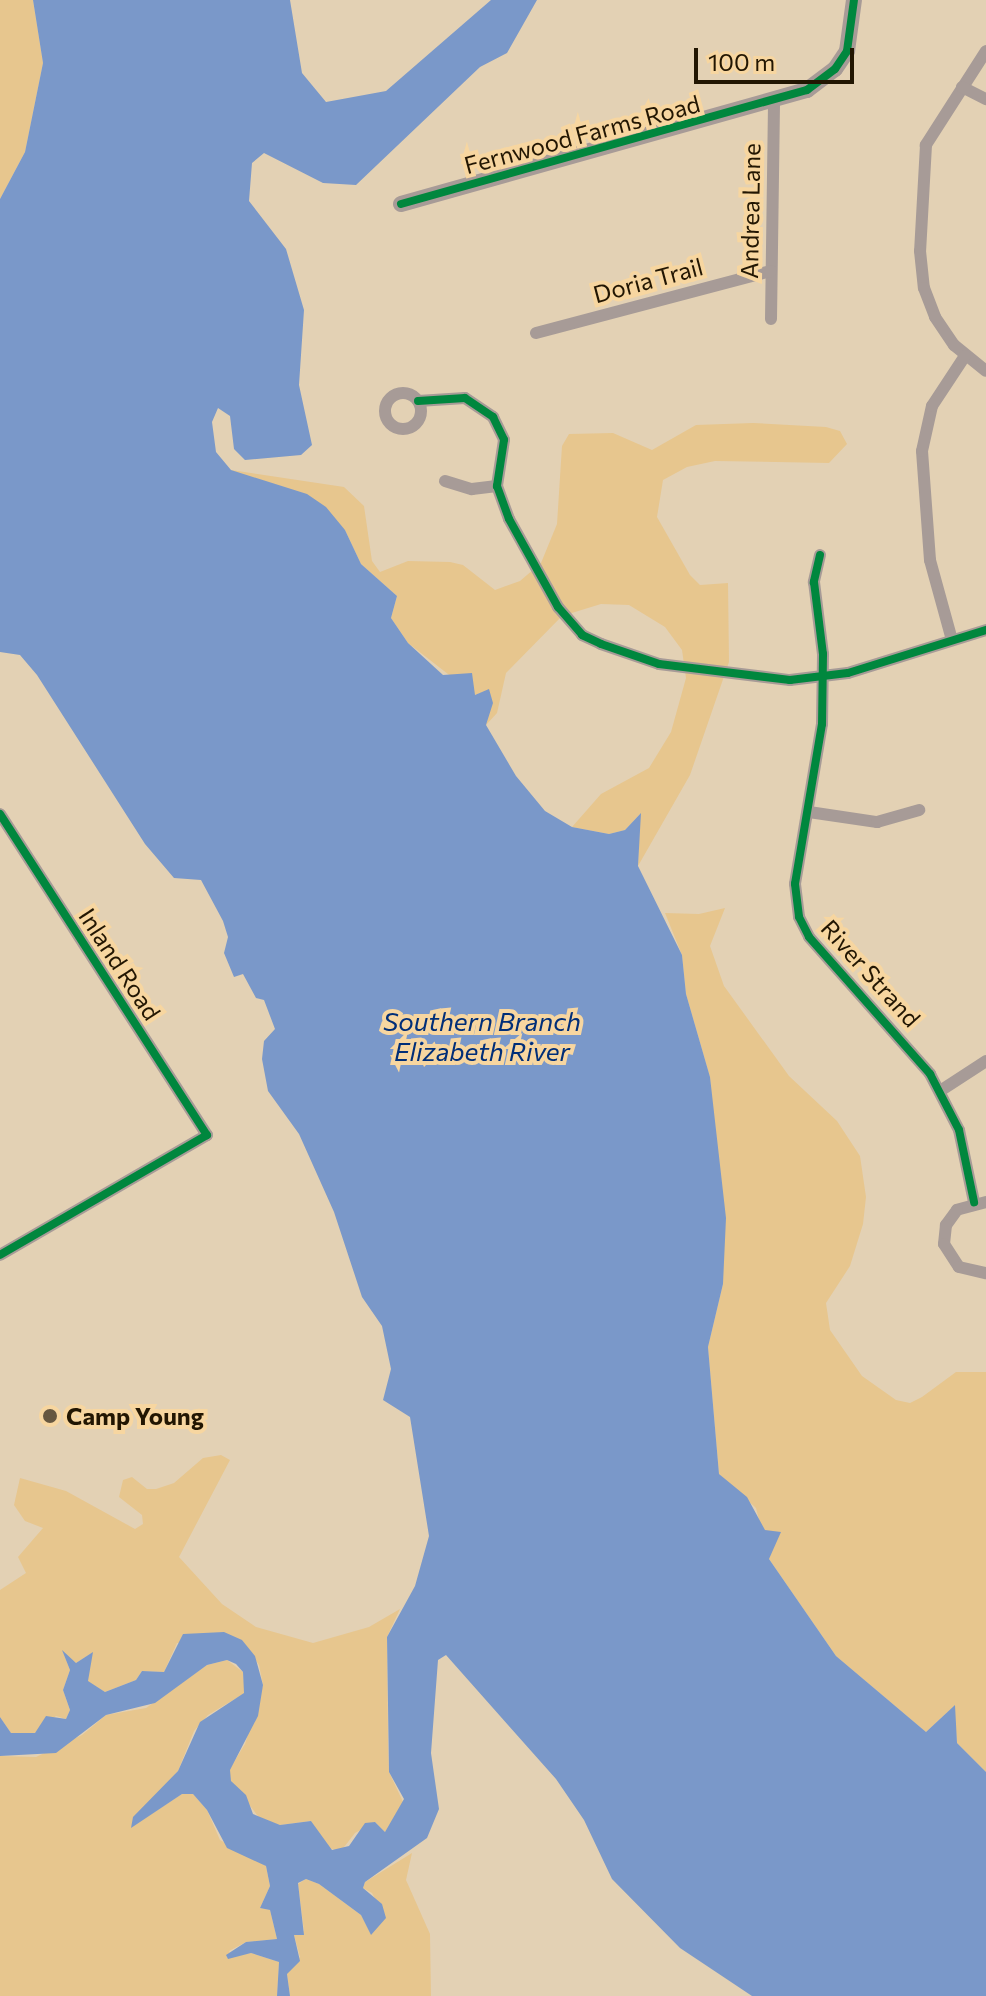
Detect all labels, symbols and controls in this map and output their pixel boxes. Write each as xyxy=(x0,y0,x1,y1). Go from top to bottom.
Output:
scale bar xyxy=(698,32,858,82)
text: 100 m xyxy=(708,47,775,76)
street label: Fernwood Farms Road xyxy=(461,89,703,179)
street label: Andrea Lane xyxy=(734,143,766,279)
street label: Doria Trail xyxy=(590,252,706,308)
street label: Inland Road xyxy=(73,903,167,1025)
street label: River Strand xyxy=(815,914,927,1032)
water label: Southern Branch Elizabeth River xyxy=(383,1005,581,1066)
place label: Camp Young xyxy=(66,1402,204,1430)
marker: Camp Young xyxy=(41,1407,59,1425)

